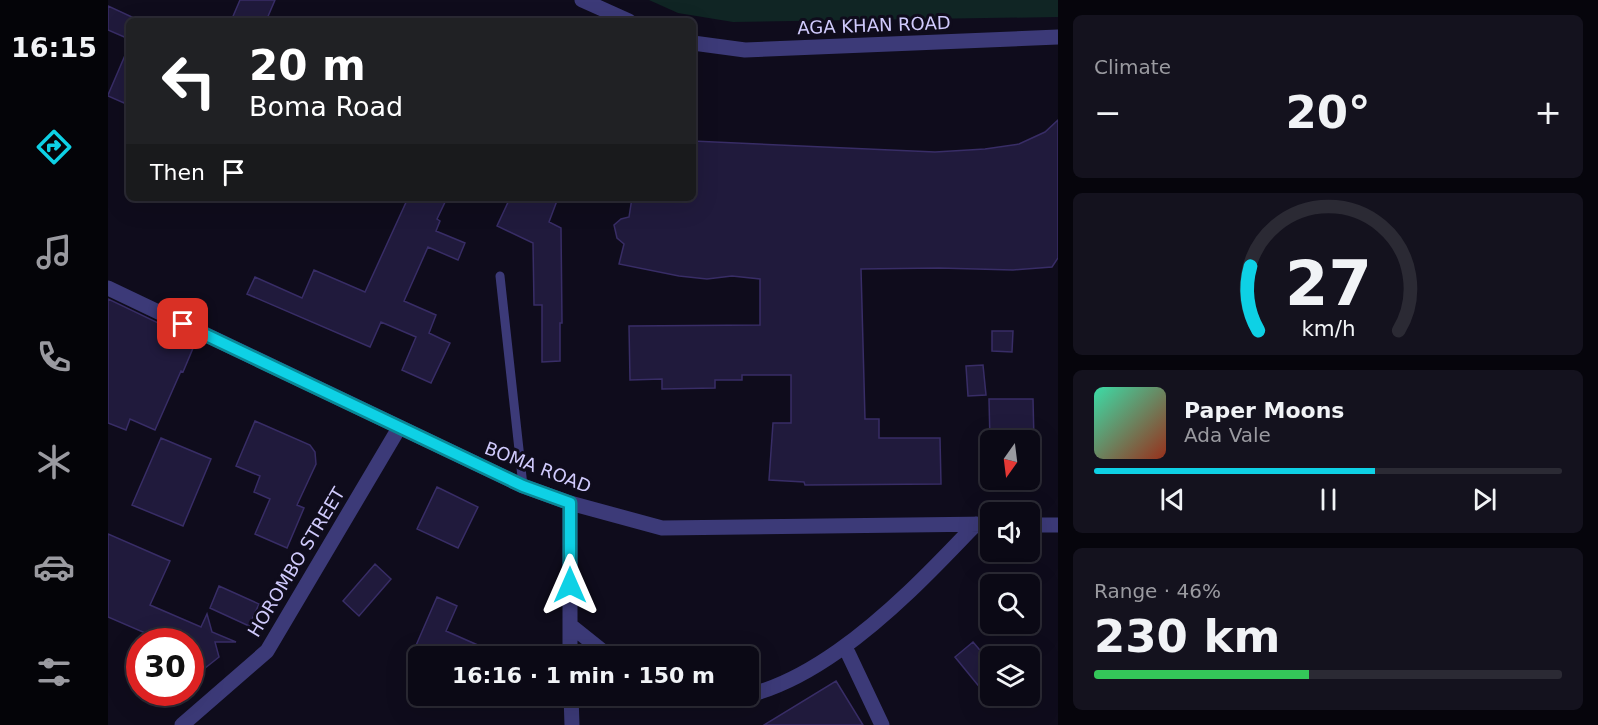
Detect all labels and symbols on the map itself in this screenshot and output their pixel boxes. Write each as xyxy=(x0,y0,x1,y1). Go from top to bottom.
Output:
street label: AGA KHAN ROAD xyxy=(797,12,951,38)
pin xyxy=(157,298,208,349)
north arrow xyxy=(980,430,1040,490)
street label: BOMA ROAD xyxy=(482,437,594,497)
street label: HOROMBO STREET xyxy=(243,483,349,640)
position arrow xyxy=(538,553,602,617)
speed limit sign: 30 xyxy=(126,628,204,706)

